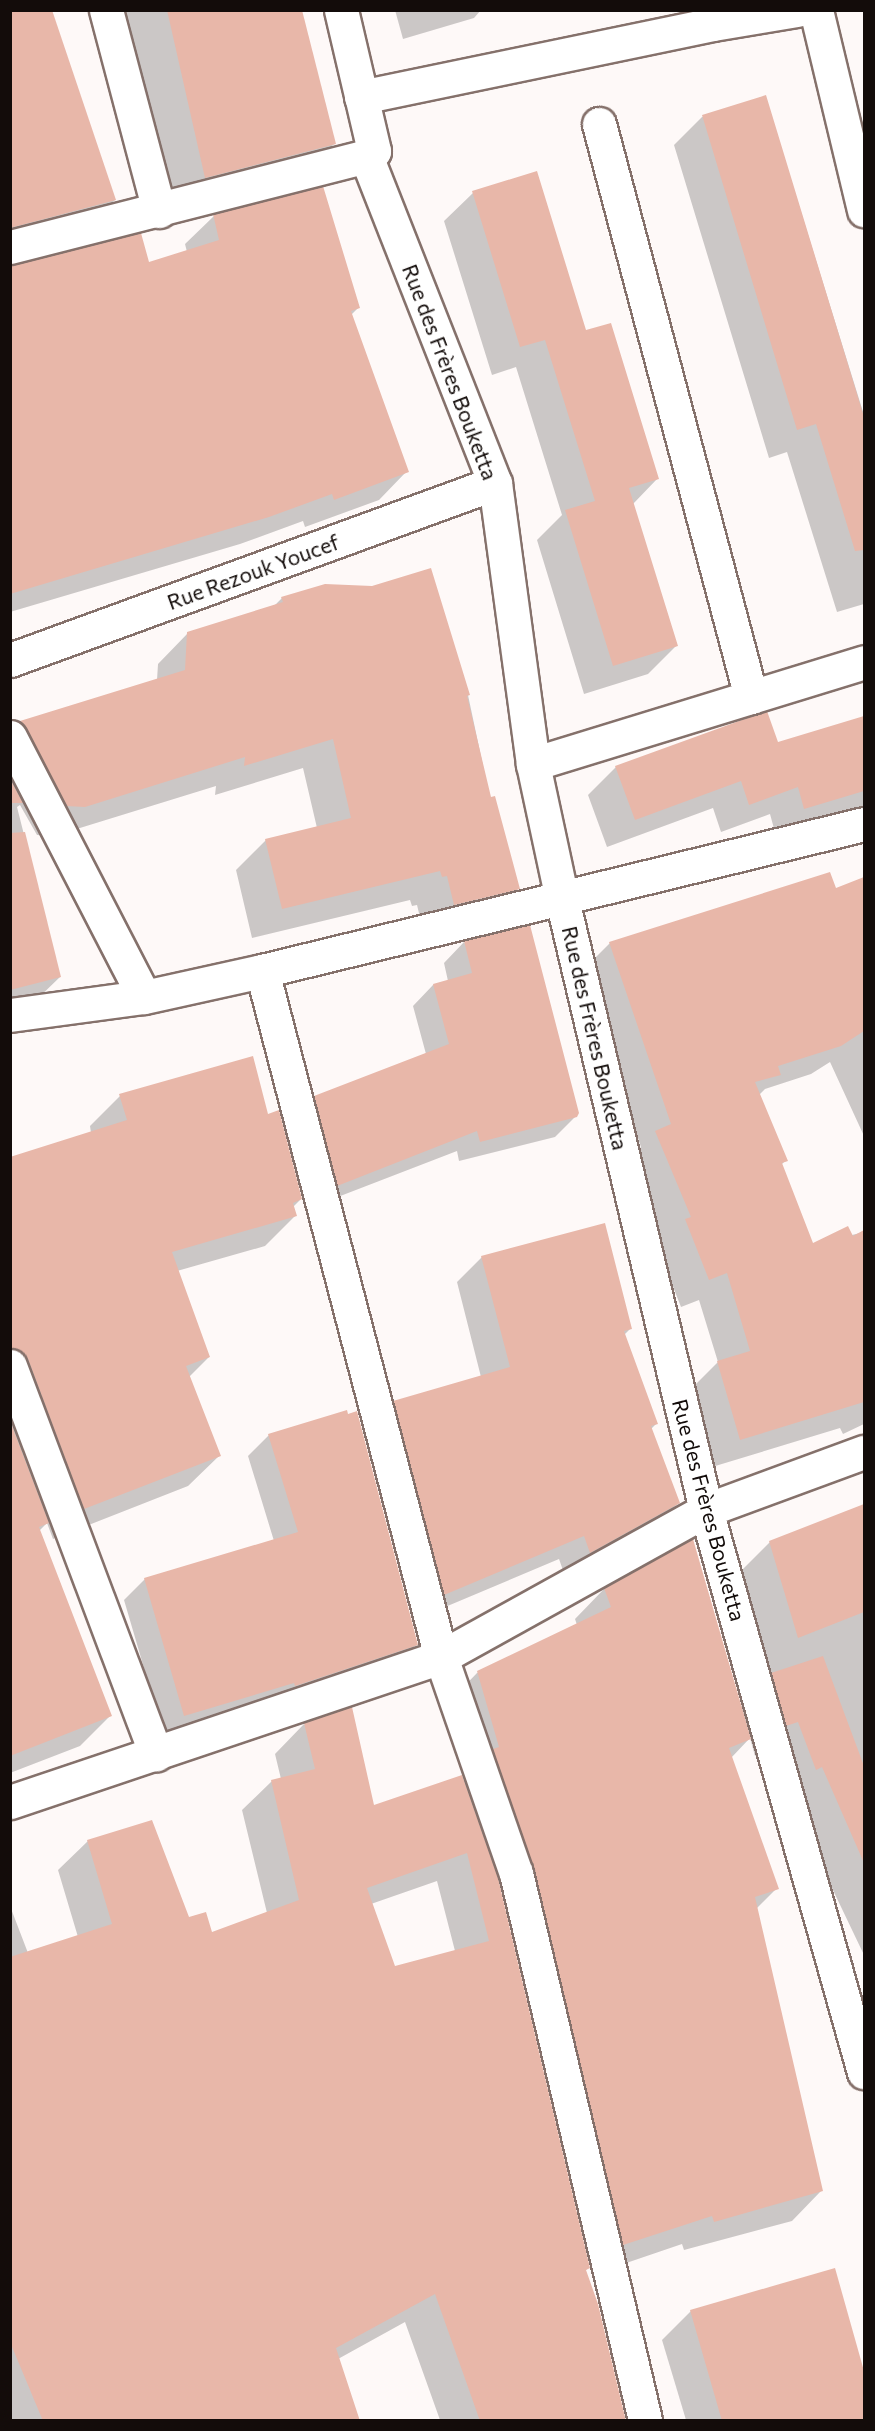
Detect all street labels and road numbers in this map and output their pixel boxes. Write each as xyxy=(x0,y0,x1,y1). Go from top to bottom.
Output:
street label: Rue des Frères Bouketta xyxy=(397,261,503,483)
street label: Rue Rezouk Youcef xyxy=(164,529,342,615)
street label: Rue des Frères Bouketta xyxy=(557,924,633,1152)
street label: Rue des Frères Bouketta xyxy=(667,1396,751,1624)

